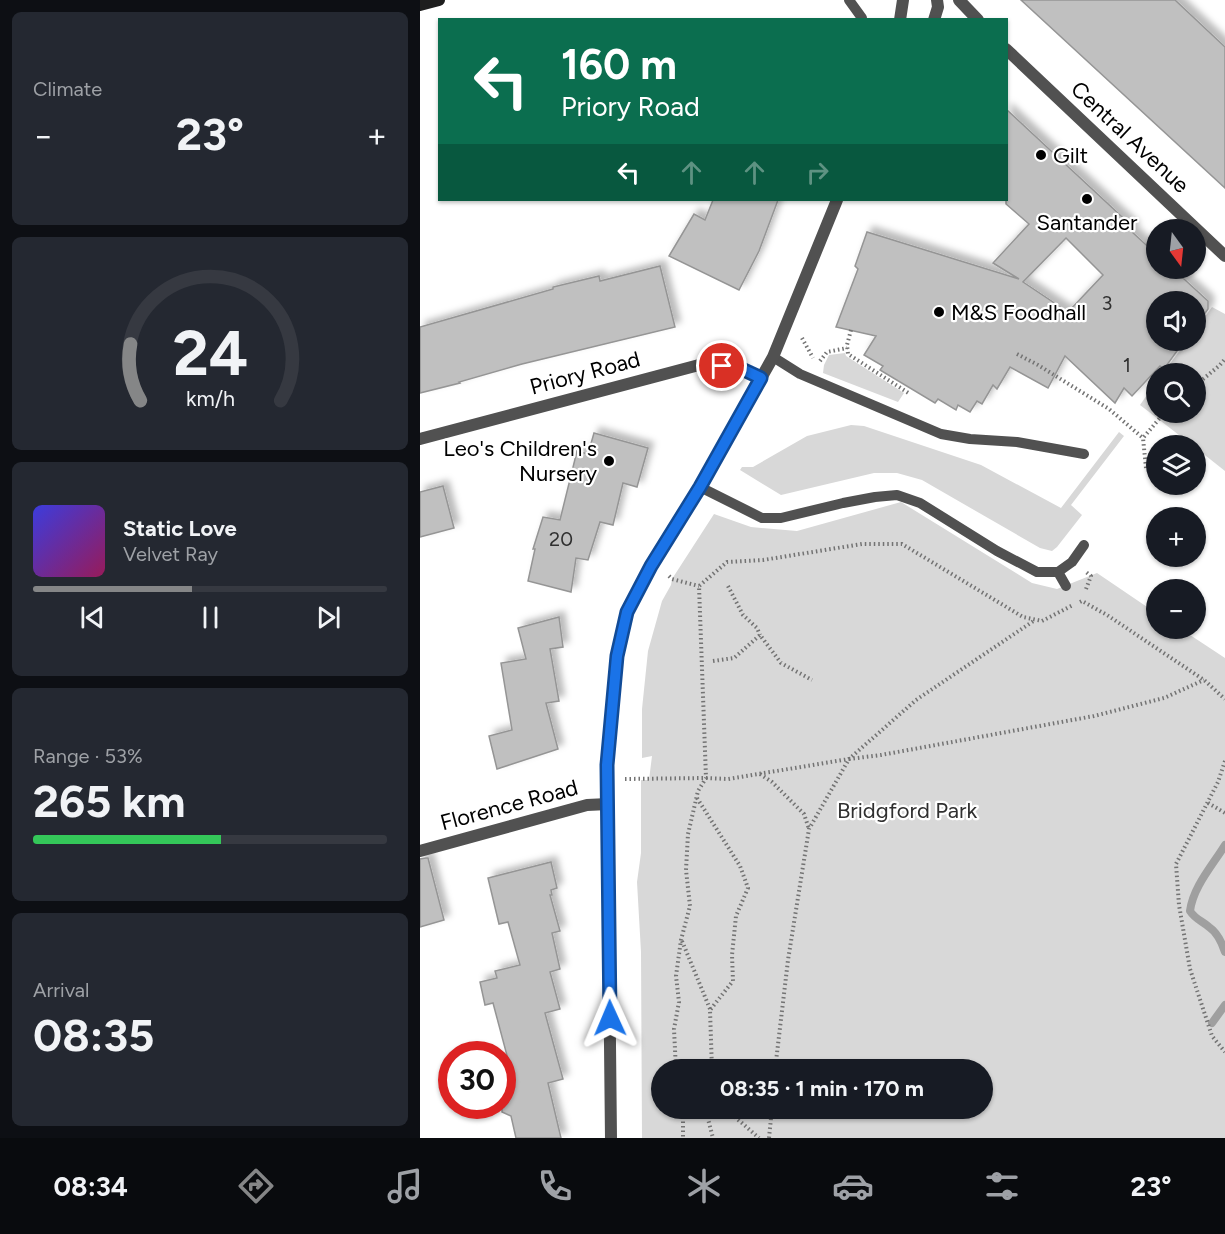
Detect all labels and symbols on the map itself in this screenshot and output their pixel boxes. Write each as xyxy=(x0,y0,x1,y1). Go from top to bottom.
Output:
street label: Central Avenue xyxy=(1065,75,1195,199)
place label: Gilt xyxy=(1053,142,1088,169)
marker: Gilt xyxy=(1034,148,1048,162)
marker: Santander xyxy=(1080,192,1094,206)
place label: Santander xyxy=(1036,209,1138,236)
north arrow xyxy=(1146,219,1206,279)
house number: 3 xyxy=(1102,291,1112,315)
place label: M&S Foodhall xyxy=(951,299,1086,326)
marker: M&S Foodhall xyxy=(932,305,946,319)
pin xyxy=(696,340,747,391)
street label: Priory Road xyxy=(527,345,643,401)
house number: 1 xyxy=(1123,353,1131,377)
place label: Leo's Children's Nursery xyxy=(443,435,597,487)
marker: Leo's Children's Nursery xyxy=(602,454,616,468)
house number: 20 xyxy=(549,527,573,551)
street label: Florence Road xyxy=(437,774,581,836)
park label: Bridgford Park xyxy=(837,797,977,824)
position arrow xyxy=(578,986,642,1050)
speed limit sign: 30 xyxy=(438,1041,516,1119)

